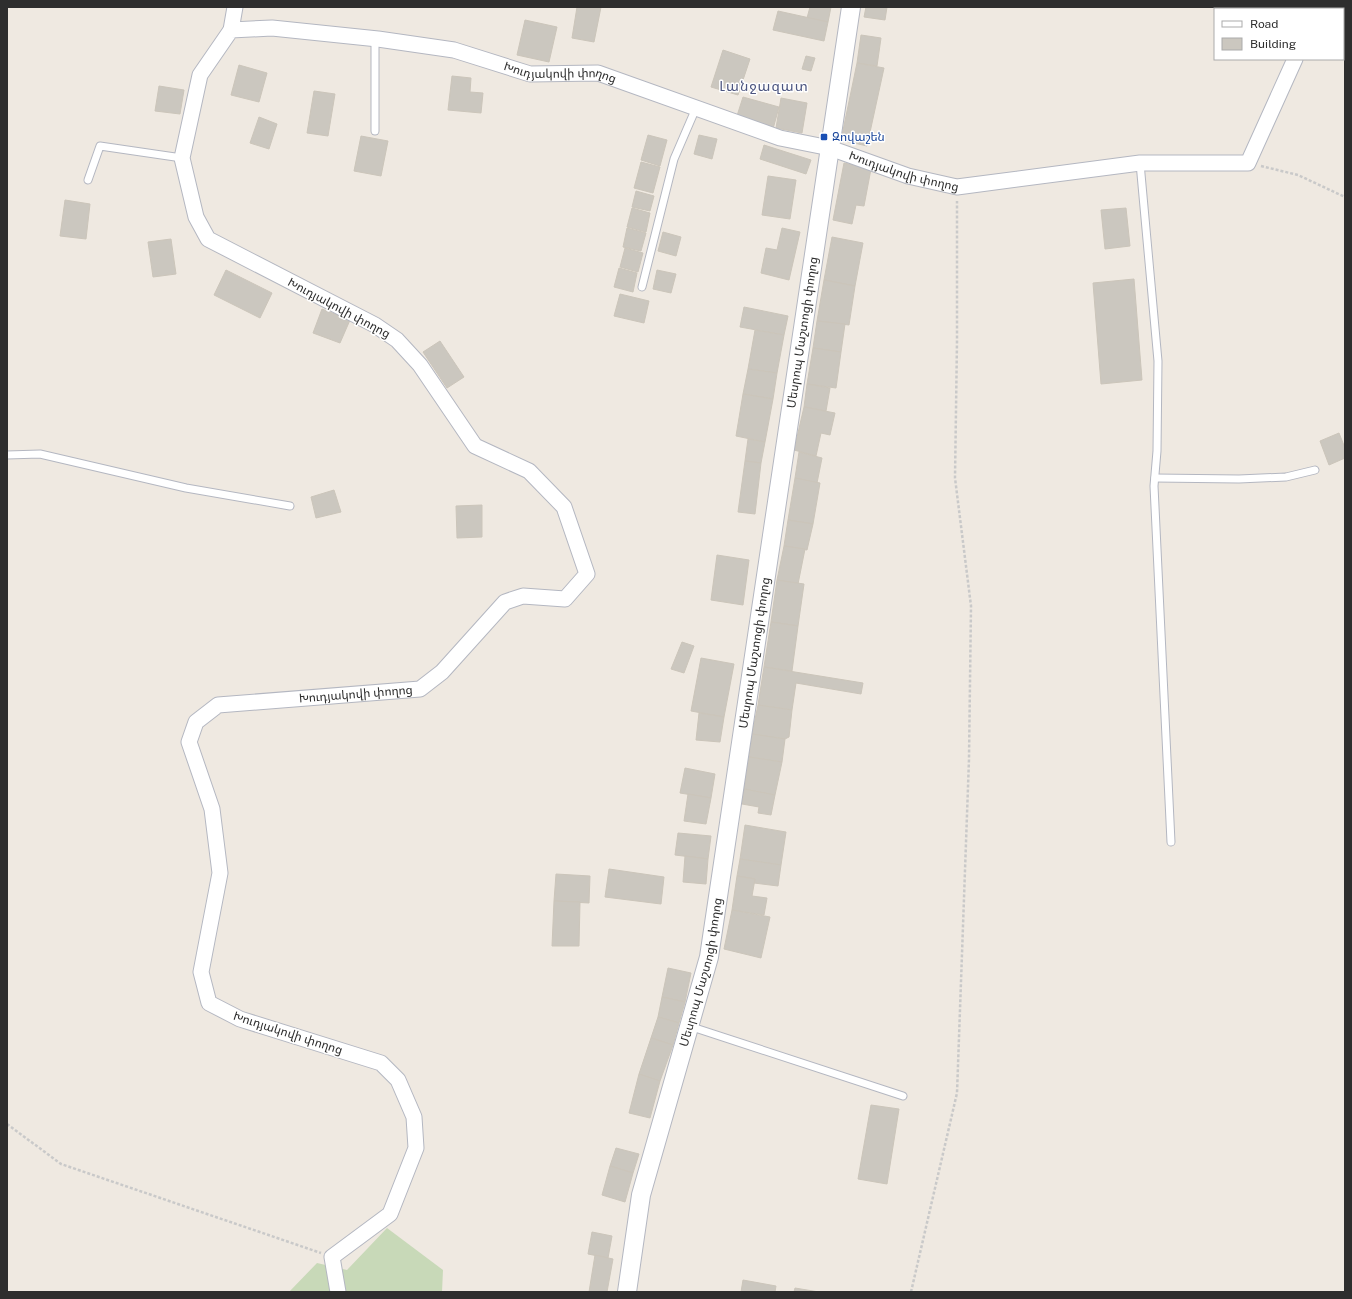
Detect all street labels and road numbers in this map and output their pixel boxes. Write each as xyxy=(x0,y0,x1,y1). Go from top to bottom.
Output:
street label: Խուդյակովի փողոց xyxy=(502,59,618,86)
street label: Խուդյակովի փողոց xyxy=(847,148,960,194)
street label: Մեսրոպ Մաշտոցի փողոց xyxy=(784,256,821,409)
street label: Խուդյակովի փողոց xyxy=(285,275,393,341)
street label: Մեսրոպ Մաշտոցի փողոց xyxy=(736,576,773,730)
street label: Խուդյակովի փողոց xyxy=(298,683,413,706)
street label: Մեսրոպ Մաշտոցի փողոց xyxy=(677,897,725,1048)
street label: Խուդյակովի փողոց xyxy=(232,1009,344,1057)

